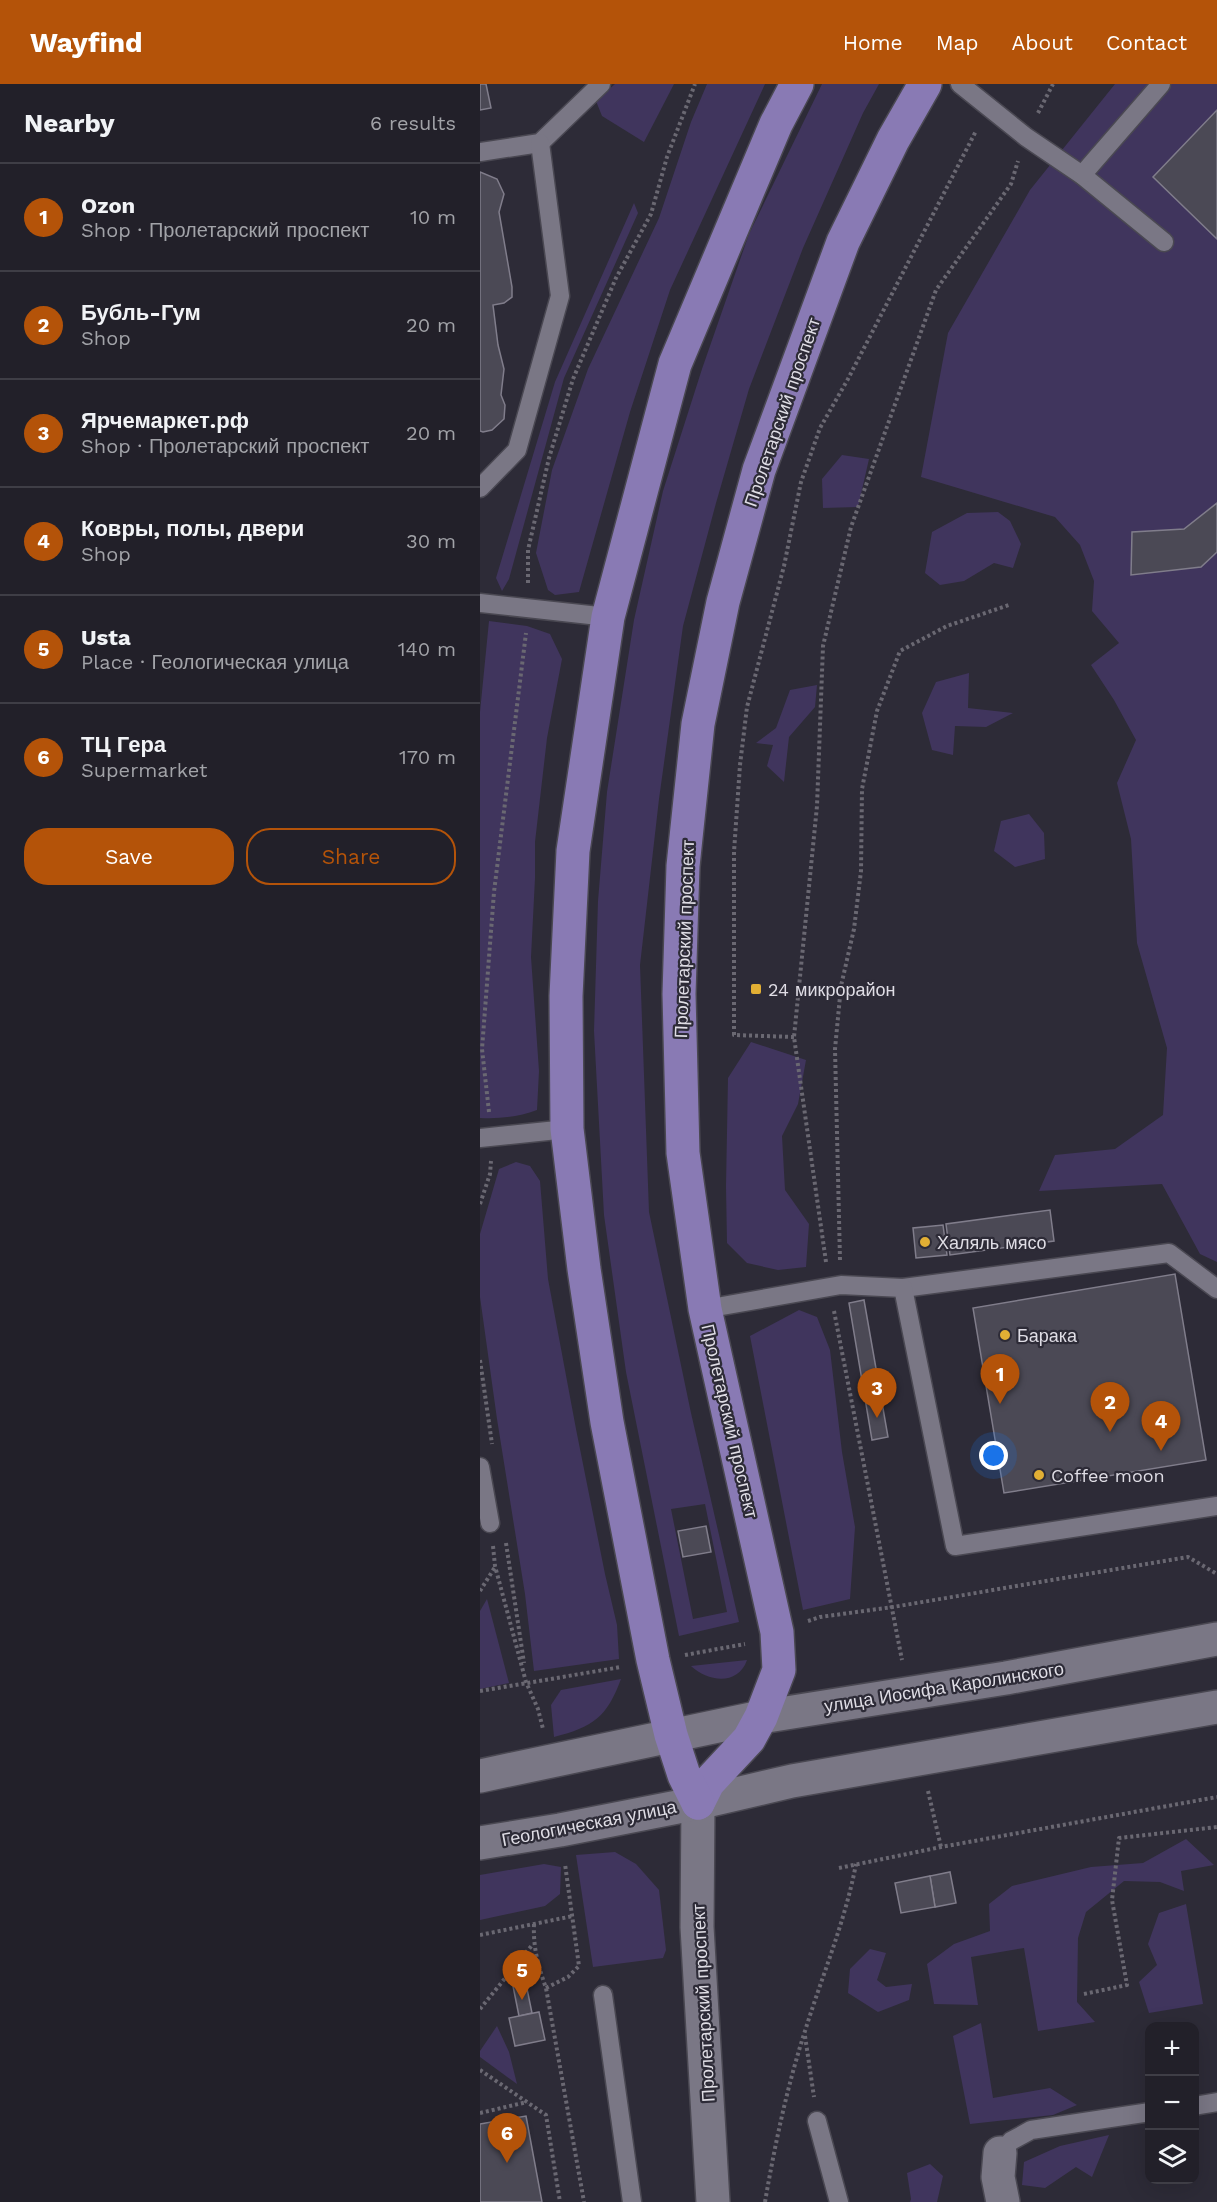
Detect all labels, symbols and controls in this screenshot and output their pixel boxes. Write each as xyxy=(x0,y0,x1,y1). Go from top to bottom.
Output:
text: Wayfind xyxy=(30,26,143,59)
text: Home xyxy=(843,30,903,55)
text: Map xyxy=(936,30,979,55)
text: About xyxy=(1012,30,1073,55)
text: Contact xyxy=(1106,30,1187,55)
text: Nearby xyxy=(24,108,115,138)
text: 6 results xyxy=(370,111,456,135)
text: Ozon xyxy=(81,193,135,218)
text: 1 xyxy=(39,205,48,229)
text: 10 m xyxy=(410,205,456,229)
text: Shop · Пролетарский проспект xyxy=(81,218,369,242)
text: Бубль-Гум xyxy=(81,300,201,325)
text: 2 xyxy=(38,313,49,337)
text: 20 m xyxy=(406,313,456,337)
street label: Пролетарский проспект xyxy=(740,315,824,509)
text: Shop xyxy=(81,326,131,350)
text: Ярчемаркет.рф xyxy=(81,408,249,433)
text: 3 xyxy=(38,421,49,445)
text: 20 m xyxy=(406,421,456,445)
text: Shop · Пролетарский проспект xyxy=(81,434,369,458)
text: Ковры, полы, двери xyxy=(81,516,304,541)
text: 4 xyxy=(37,529,50,553)
text: 30 m xyxy=(406,529,456,553)
text: Shop xyxy=(81,542,131,566)
text: Usta xyxy=(81,625,131,650)
text: 5 xyxy=(38,637,49,661)
text: 140 m xyxy=(398,637,456,661)
text: Place · Геологическая улица xyxy=(81,650,349,674)
text: ТЦ Гера xyxy=(81,732,166,757)
text: 6 xyxy=(37,745,50,769)
text: 170 m xyxy=(399,745,456,769)
text: Supermarket xyxy=(81,758,207,782)
button: Save xyxy=(24,828,234,885)
button: Share xyxy=(246,828,456,885)
street label: Пролетарский проспект xyxy=(670,839,698,1039)
place label: 24 микрорайон xyxy=(768,979,895,1000)
marker: 24 микрорайон xyxy=(749,982,763,996)
place label: Халяль мясо xyxy=(937,1232,1047,1253)
marker: Халяль мясо xyxy=(918,1235,932,1249)
street label: Пролетарский проспект xyxy=(697,1322,763,1520)
place label: Барака xyxy=(1017,1325,1078,1346)
marker: Барака xyxy=(998,1328,1012,1342)
pin: 1 xyxy=(980,1354,1020,1404)
pin: 3 xyxy=(858,1368,896,1418)
pin: 2 xyxy=(1090,1382,1130,1432)
pin: 4 xyxy=(1142,1402,1180,1451)
your location xyxy=(979,1441,1008,1470)
place label: Coffee moon xyxy=(1051,1465,1165,1486)
marker: Coffee moon xyxy=(1032,1468,1046,1482)
street label: улица Иосифа Каролинского xyxy=(823,1658,1065,1716)
street label: Геологическая улица xyxy=(500,1796,679,1850)
street label: Пролетарский проспект xyxy=(687,1903,719,2103)
pin: 5 xyxy=(502,1950,542,2000)
map controls xyxy=(1145,2022,1199,2184)
button: + xyxy=(1145,2022,1199,2076)
button: − xyxy=(1145,2076,1199,2130)
pin: 6 xyxy=(488,2114,526,2163)
button: layers xyxy=(1145,2130,1199,2184)

